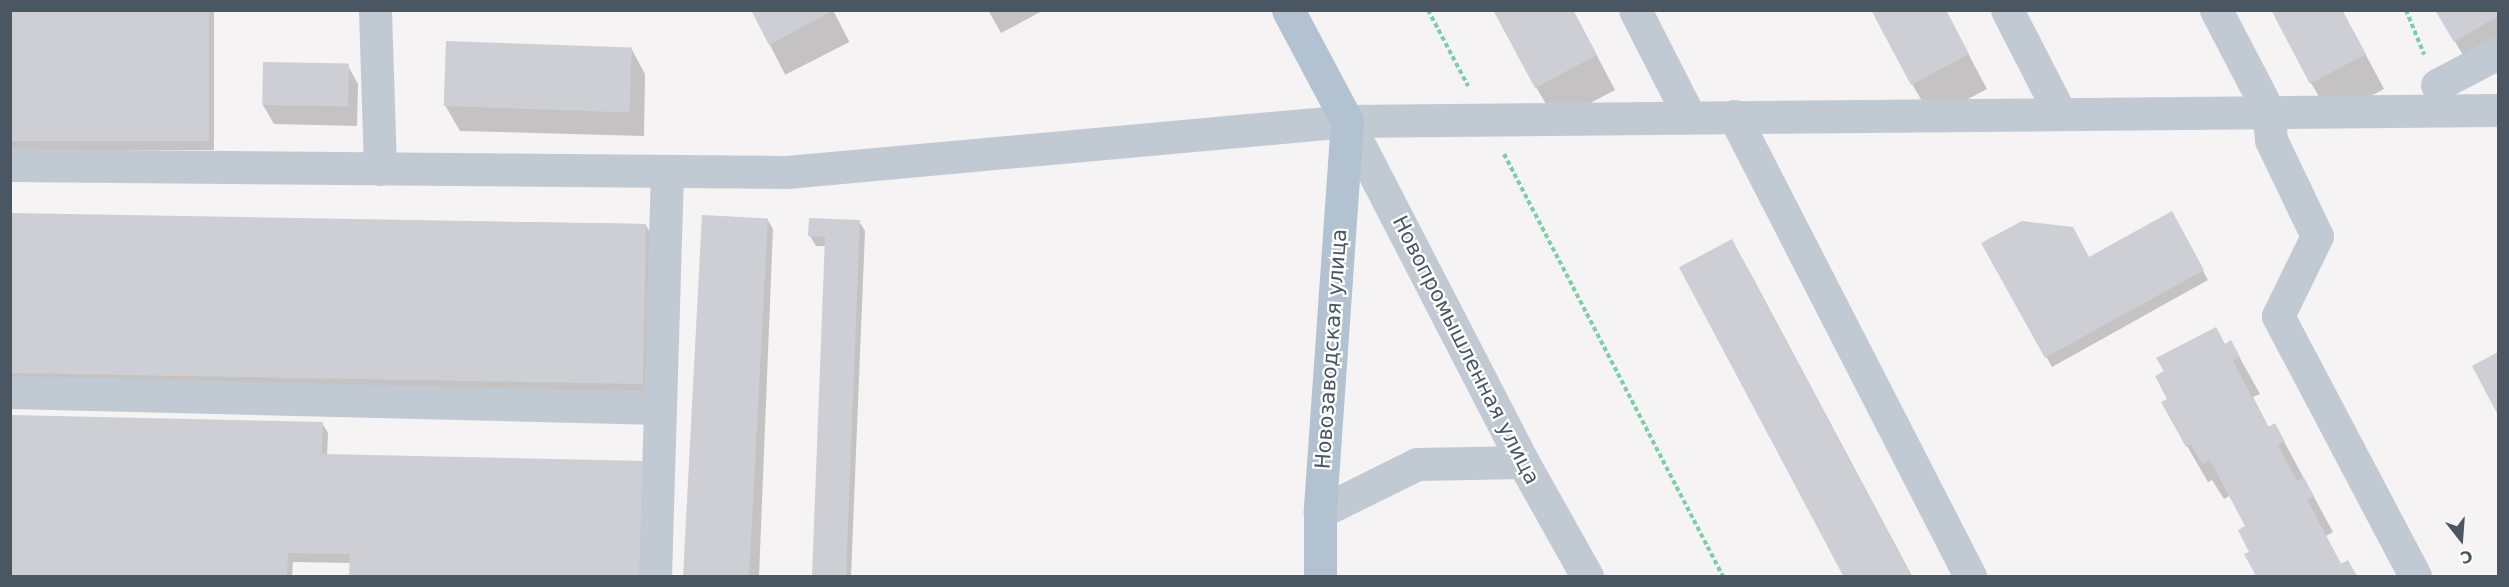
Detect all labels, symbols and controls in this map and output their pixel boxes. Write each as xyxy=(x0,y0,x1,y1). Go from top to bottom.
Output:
street label: Новопромышленная улица xyxy=(1387,211,1545,489)
street label: Новозаводская улица xyxy=(1310,228,1352,470)
north arrow xyxy=(2431,509,2491,569)
text: С xyxy=(2458,546,2475,567)

